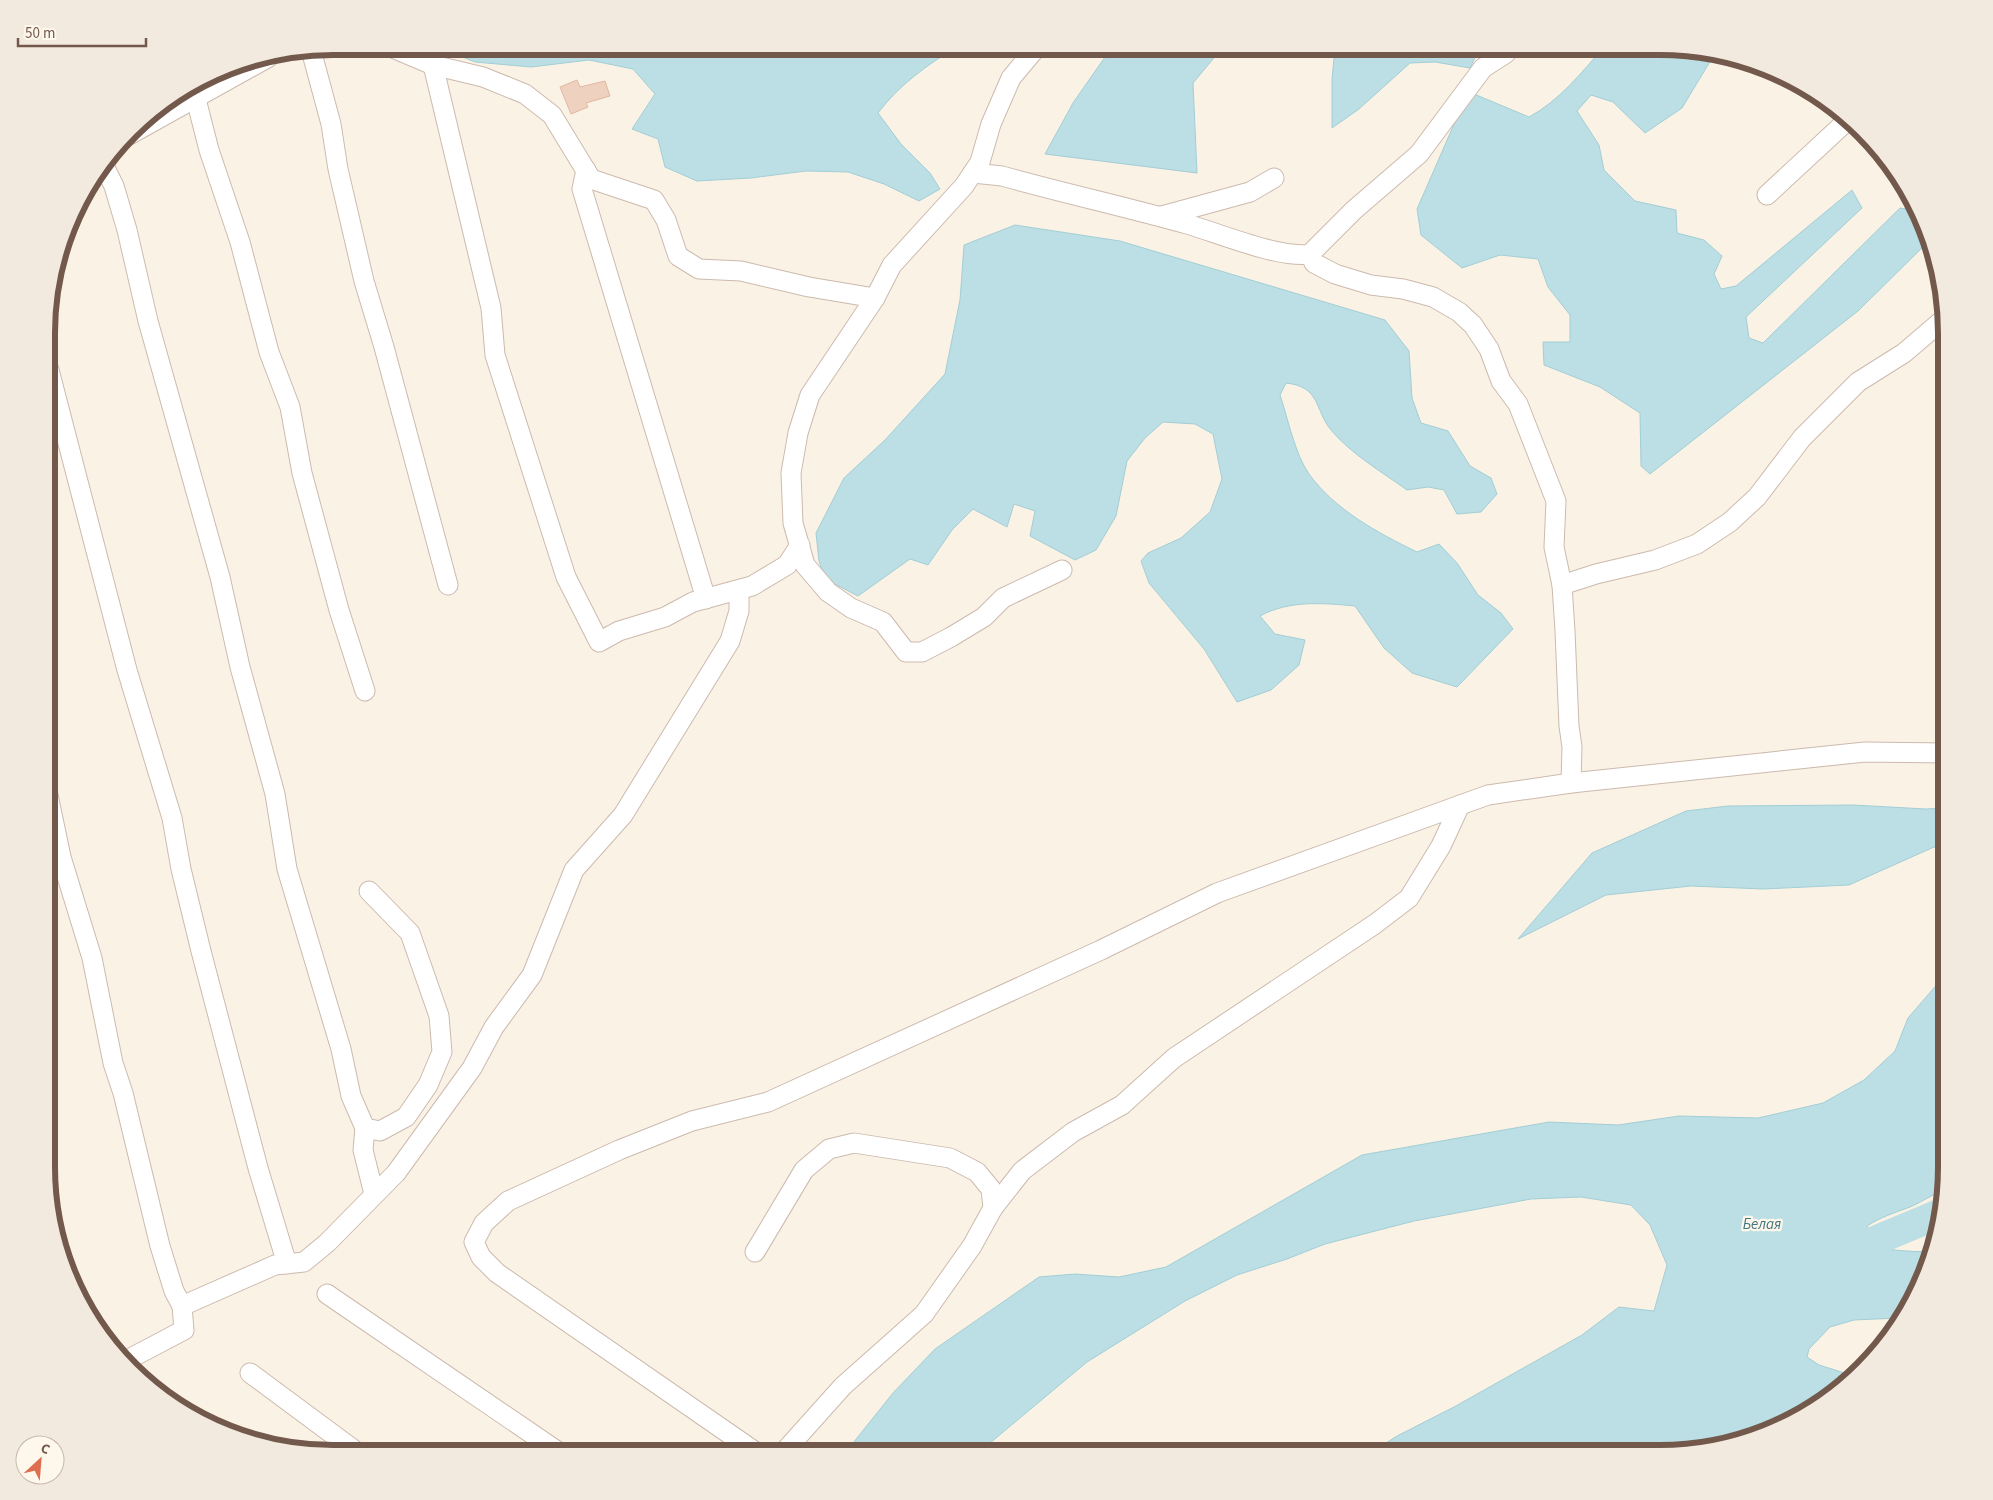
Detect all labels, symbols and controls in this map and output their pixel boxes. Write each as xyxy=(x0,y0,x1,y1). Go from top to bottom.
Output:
scale bar xyxy=(18,15,145,47)
text: 50 m xyxy=(25,23,55,44)
water label: Белая xyxy=(1743,1214,1781,1235)
north arrow xyxy=(15,1435,65,1485)
text: С xyxy=(37,1438,53,1460)

